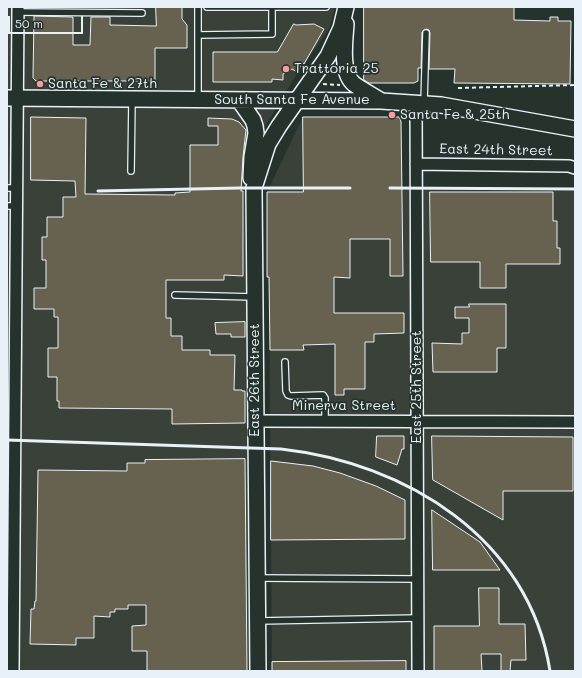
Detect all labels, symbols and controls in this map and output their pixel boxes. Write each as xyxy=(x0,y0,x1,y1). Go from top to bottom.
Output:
scale bar xyxy=(10,8,85,34)
text: 50 m xyxy=(15,15,43,31)
place label: Trattoria 25 xyxy=(294,61,379,77)
marker: Trattoria 25 xyxy=(281,64,291,74)
place label: Santa Fe & 27th xyxy=(48,76,157,92)
marker: Santa Fe & 27th xyxy=(35,79,45,89)
street label: South Santa Fe Avenue xyxy=(214,92,370,108)
place label: Santa Fe & 25th xyxy=(400,107,509,123)
marker: Santa Fe & 25th xyxy=(387,110,397,120)
street label: East 24th Street xyxy=(439,141,553,159)
street label: East 26th Street xyxy=(247,323,263,437)
street label: East 25th Street xyxy=(409,330,425,444)
street label: Minerva Street xyxy=(292,398,396,414)

